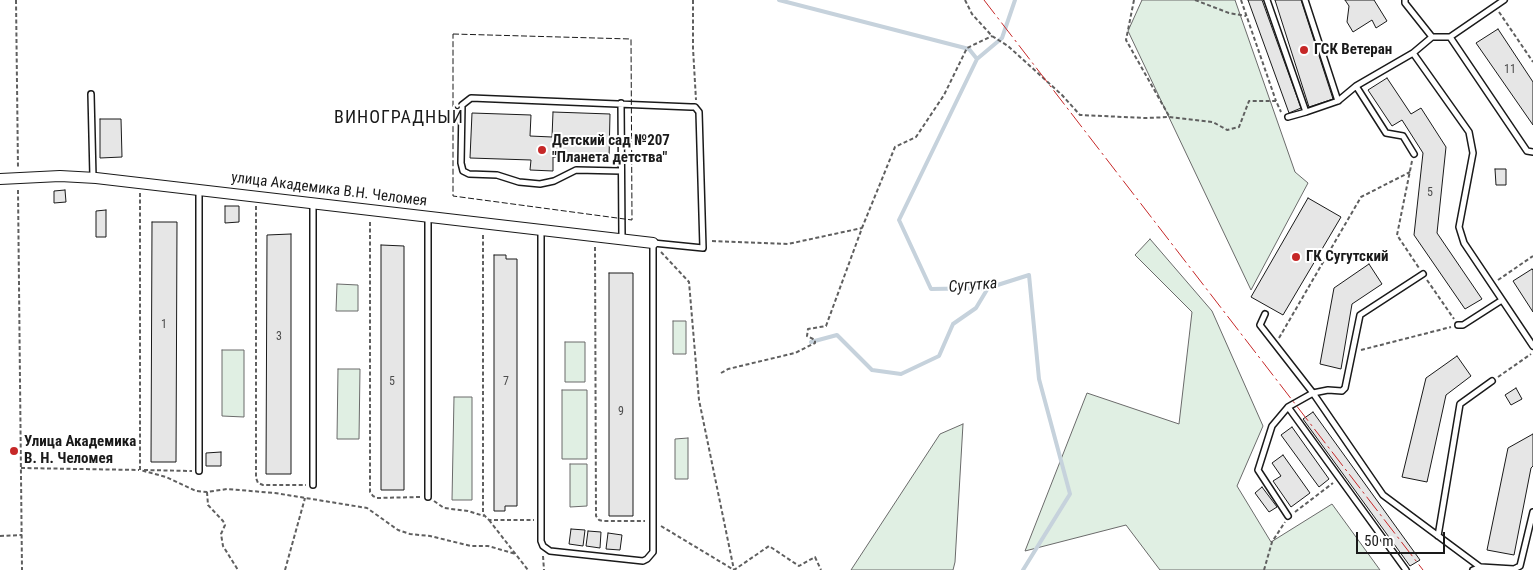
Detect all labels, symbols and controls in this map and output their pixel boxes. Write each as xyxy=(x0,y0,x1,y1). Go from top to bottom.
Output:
place label: ГСК Ветеран xyxy=(1314,41,1392,59)
marker: ГСК Ветеран xyxy=(1298,44,1310,56)
house number: 11 xyxy=(1504,63,1516,77)
district label: ВИНОГРАДНЫЙ xyxy=(333,107,465,129)
place label: Детский сад №207 "Планета детства" xyxy=(552,132,670,167)
marker: Детский сад №207 "Планета детства" xyxy=(536,144,548,156)
street label: улица Академика В.Н. Челомея xyxy=(230,169,428,211)
house number: 5 xyxy=(1427,186,1433,200)
place label: ГК Сугутский xyxy=(1306,248,1389,266)
marker: ГК Сугутский xyxy=(1290,251,1302,263)
water label: Сугутка xyxy=(948,274,998,298)
house number: 1 xyxy=(161,318,167,332)
house number: 3 xyxy=(276,330,282,344)
house number: 5 xyxy=(389,375,395,389)
house number: 7 xyxy=(503,375,509,389)
house number: 9 xyxy=(618,405,624,419)
place label: Улица Академика В. Н. Челомея xyxy=(24,433,136,468)
marker: Улица Академика В. Н. Челомея xyxy=(8,445,20,457)
scale bar xyxy=(1358,522,1447,554)
text: 50 m xyxy=(1364,532,1394,550)

